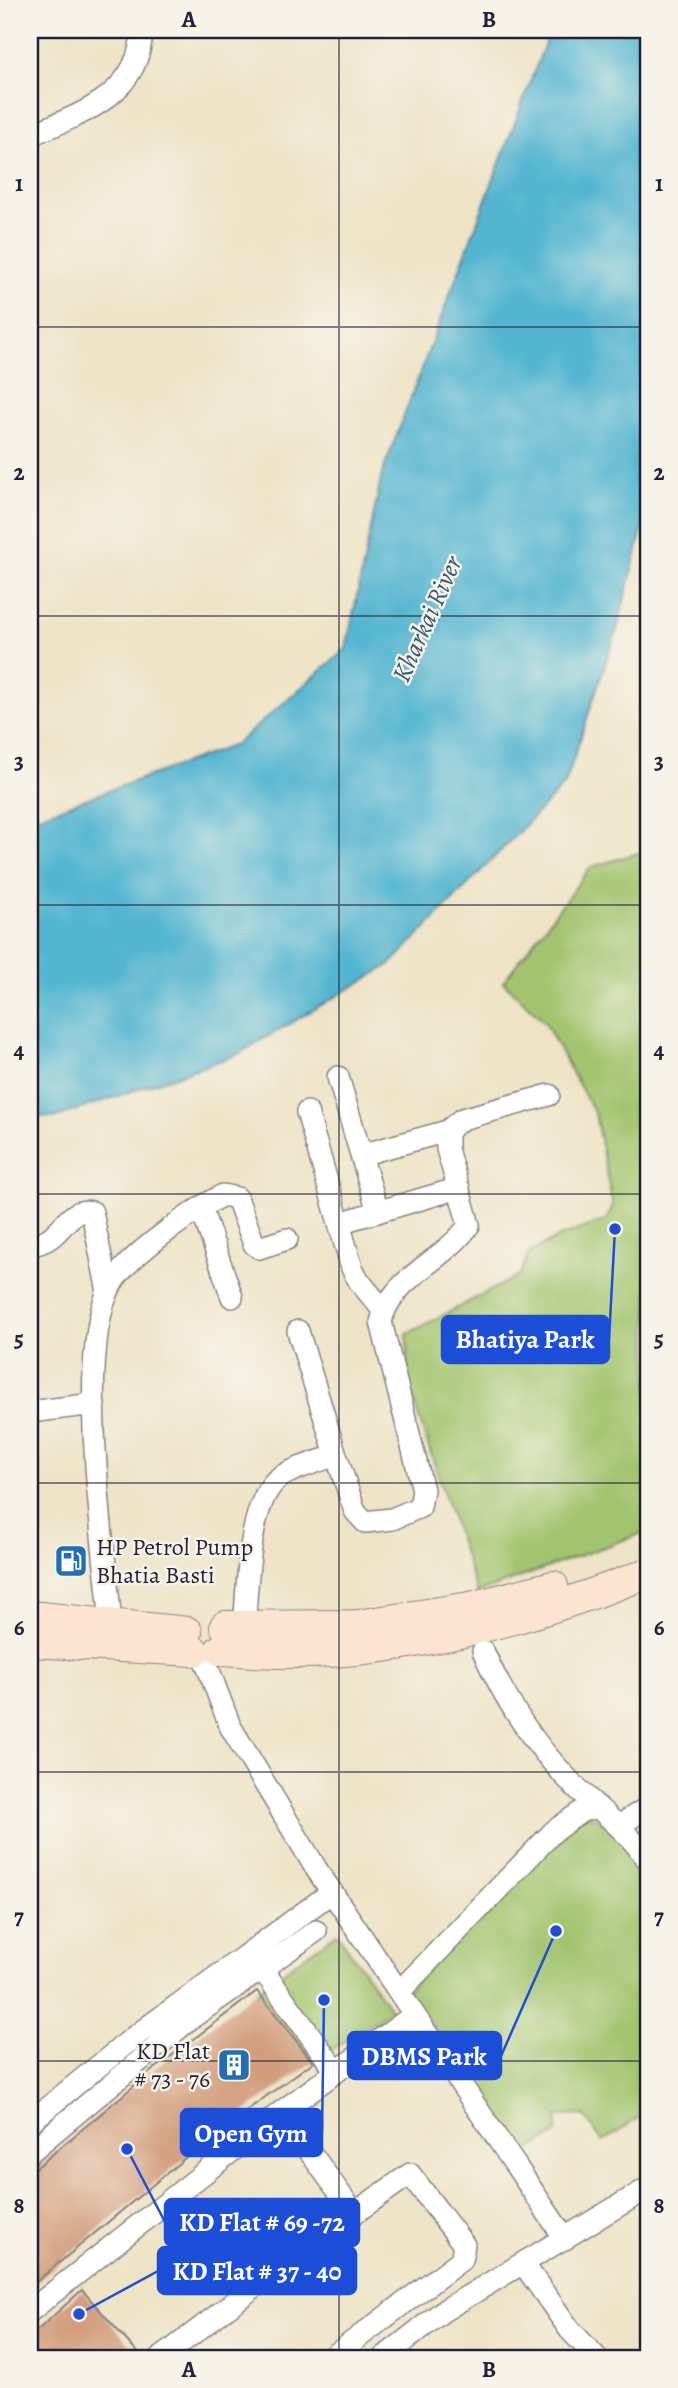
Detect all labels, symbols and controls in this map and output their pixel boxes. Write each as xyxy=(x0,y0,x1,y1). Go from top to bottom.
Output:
text: A xyxy=(181,4,197,35)
text: B xyxy=(482,4,496,35)
text: 1 xyxy=(15,168,23,199)
text: 1 xyxy=(655,168,663,199)
text: 2 xyxy=(13,457,25,488)
text: 2 xyxy=(653,457,665,488)
water label: Kharkai River xyxy=(384,550,471,687)
text: 3 xyxy=(14,746,24,777)
text: 3 xyxy=(654,746,664,777)
text: 4 xyxy=(14,1035,25,1066)
text: 4 xyxy=(654,1035,665,1066)
callout: Bhatiya Park xyxy=(442,1316,609,1363)
text: Bhatiya Park xyxy=(456,1322,595,1357)
text: 5 xyxy=(14,1323,24,1354)
text: 5 xyxy=(654,1323,664,1354)
place label: HP Petrol Pump Bhatia Basti xyxy=(96,1531,253,1591)
fuel station icon: HP Petrol Pump Bhatia Basti xyxy=(52,1542,90,1580)
text: 6 xyxy=(14,1612,25,1643)
text: 6 xyxy=(654,1612,665,1643)
text: 7 xyxy=(14,1901,24,1932)
text: 7 xyxy=(654,1901,664,1932)
callout: DBMS Park xyxy=(348,2032,501,2079)
place label: KD Flat # 73 - 76 xyxy=(134,2035,210,2095)
text: DBMS Park xyxy=(361,2039,487,2074)
building icon: KD Flat # 73 - 76 xyxy=(215,2046,253,2084)
callout: Open Gym xyxy=(181,2109,322,2156)
text: Open Gym xyxy=(195,2116,308,2151)
text: 8 xyxy=(13,2190,25,2221)
text: 8 xyxy=(653,2190,665,2221)
callout: KD Flat # 69 -72 xyxy=(165,2199,359,2246)
text: KD Flat # 69 -72 xyxy=(179,2205,345,2240)
callout: KD Flat # 37 - 40 xyxy=(158,2247,356,2294)
text: KD Flat # 37 - 40 xyxy=(172,2254,342,2289)
text: A xyxy=(181,2354,197,2385)
text: B xyxy=(482,2354,496,2385)

